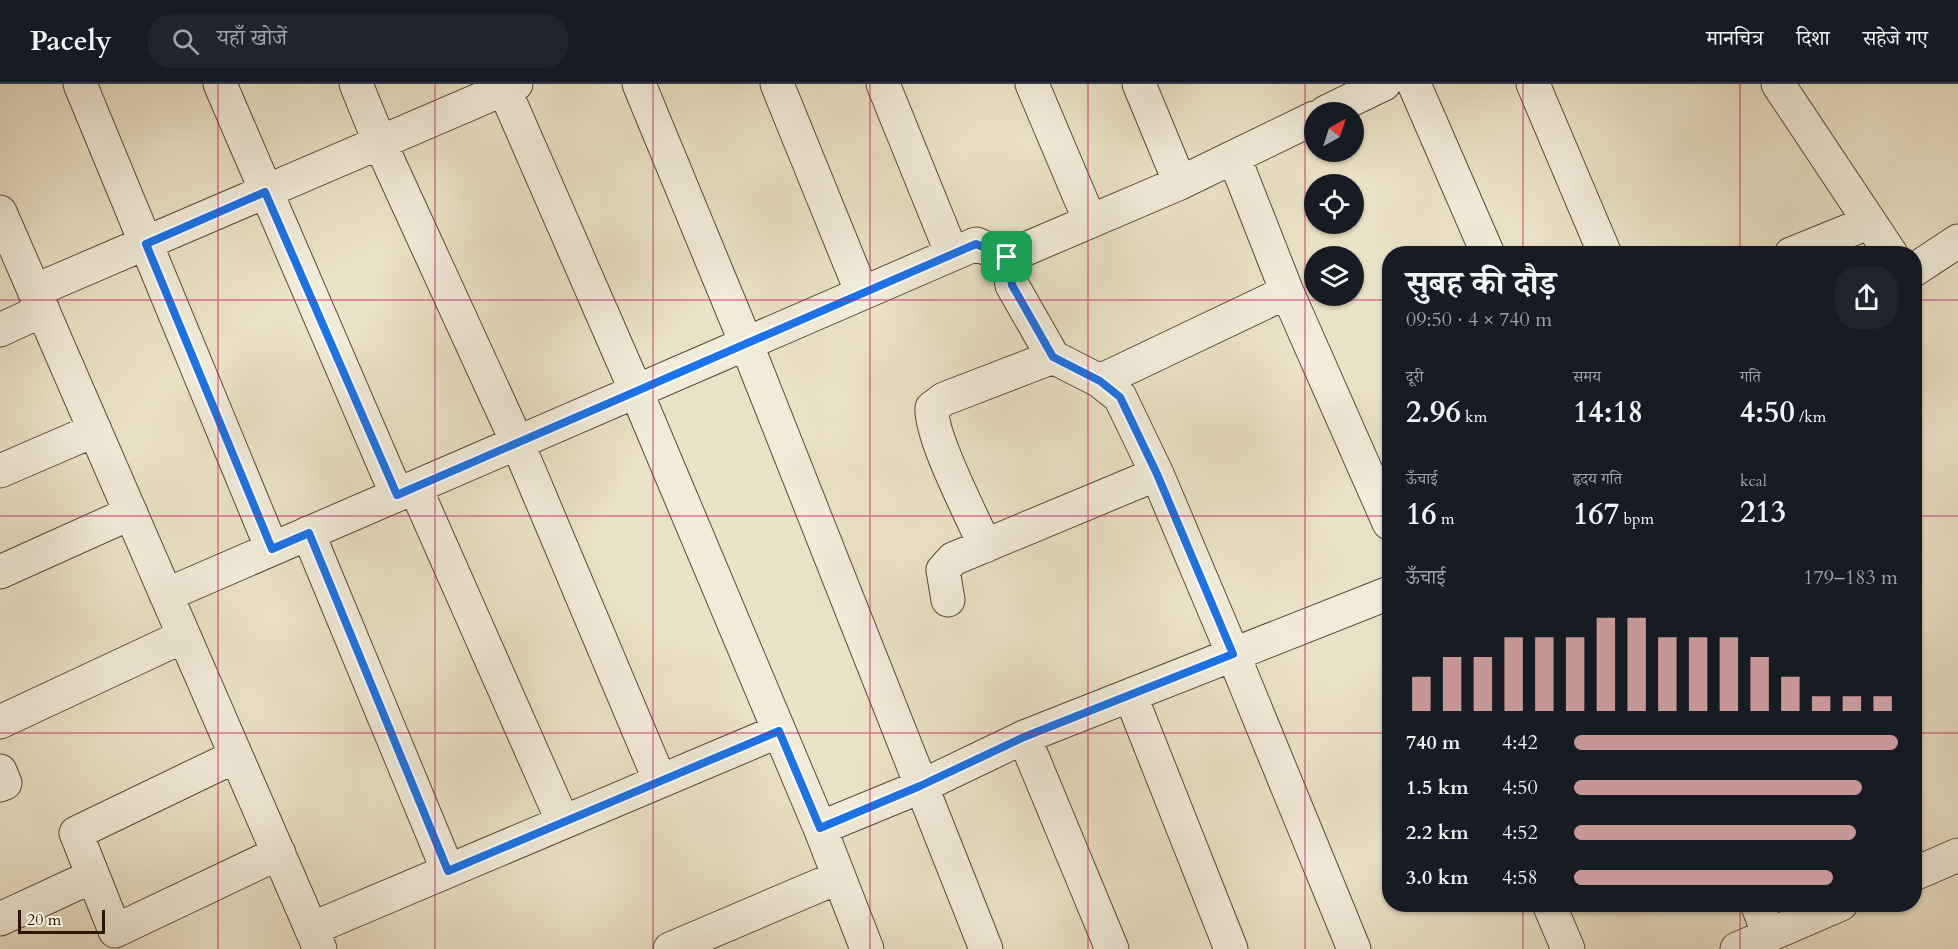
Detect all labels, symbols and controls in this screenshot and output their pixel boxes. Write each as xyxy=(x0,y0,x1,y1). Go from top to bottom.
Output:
search box xyxy=(148,14,568,68)
text: Pacely xyxy=(30,22,112,60)
text: यहाँ खोजें xyxy=(217,23,287,53)
text: मानचित्र xyxy=(1706,24,1763,53)
text: दिशा xyxy=(1796,24,1830,53)
text: सहेजे गए xyxy=(1863,24,1928,53)
icon: search xyxy=(169,25,202,58)
north arrow xyxy=(1304,102,1364,162)
map controls xyxy=(1304,102,1364,306)
button: locate xyxy=(1304,174,1364,234)
pin xyxy=(981,231,1032,282)
icon: arrive xyxy=(990,240,1023,273)
button: layers xyxy=(1304,246,1364,306)
text: सुबह की दौड़ xyxy=(1406,261,1556,306)
button: share xyxy=(1835,266,1898,329)
text: 09:50 · 4 × 740 m xyxy=(1406,306,1552,333)
text: दूरी xyxy=(1406,366,1423,388)
text: समय xyxy=(1573,366,1601,388)
text: गति xyxy=(1740,366,1761,388)
text: 2.96 xyxy=(1406,392,1461,433)
text: 14:18 xyxy=(1573,392,1643,433)
text: 4:50 xyxy=(1740,392,1795,433)
text: km xyxy=(1461,406,1487,428)
text: /km xyxy=(1795,406,1826,428)
text: ऊँचाई xyxy=(1406,468,1438,490)
text: हृदय गति xyxy=(1573,468,1622,490)
text: kcal xyxy=(1740,470,1767,492)
text: 213 xyxy=(1740,492,1786,533)
text: 16 xyxy=(1406,494,1437,535)
text: 167 xyxy=(1573,494,1619,535)
text: m xyxy=(1437,508,1455,530)
text: bpm xyxy=(1619,508,1654,530)
text: ऊँचाई xyxy=(1406,564,1445,591)
text: 179–183 m xyxy=(1803,564,1898,591)
text: 740 m xyxy=(1406,729,1461,756)
text: 4:42 xyxy=(1502,729,1538,756)
text: 1.5 km xyxy=(1406,774,1469,801)
text: 4:50 xyxy=(1502,774,1538,801)
text: 2.2 km xyxy=(1406,819,1469,846)
text: 4:52 xyxy=(1502,819,1538,846)
text: 3.0 km xyxy=(1406,864,1469,891)
text: 4:58 xyxy=(1502,864,1538,891)
scale bar xyxy=(18,907,105,934)
text: 20 m xyxy=(27,909,61,931)

